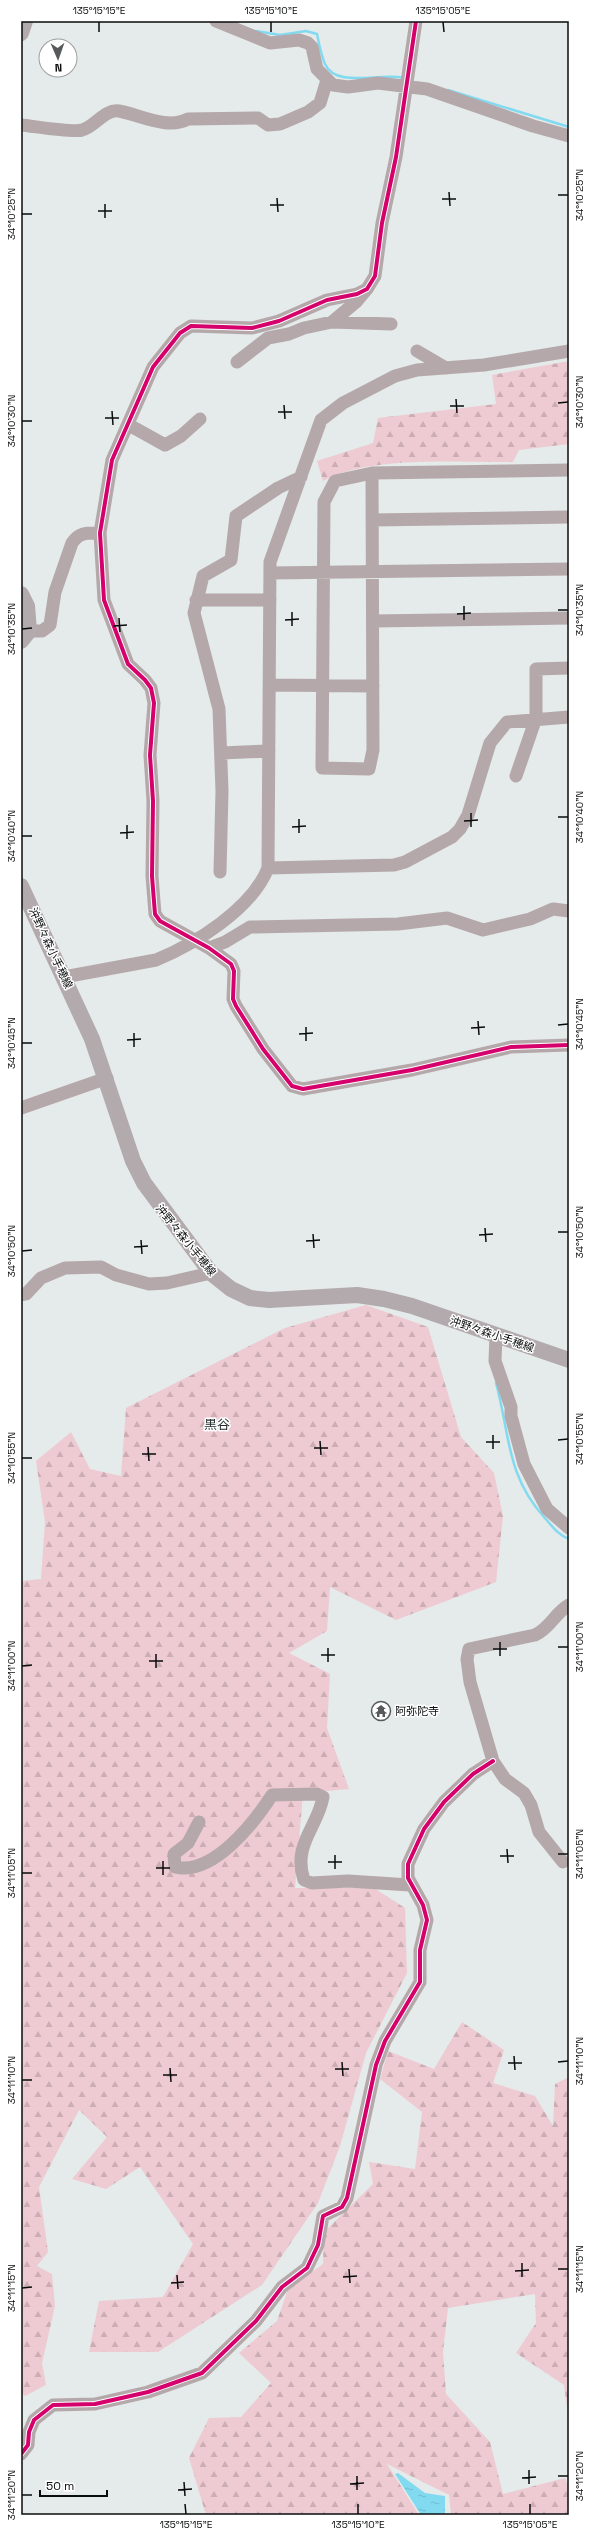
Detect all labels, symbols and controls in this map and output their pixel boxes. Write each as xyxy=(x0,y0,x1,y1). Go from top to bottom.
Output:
text: 135°15'15"E xyxy=(73,4,126,17)
text: 135°15'10"E xyxy=(244,4,298,17)
text: 135°15'05"E xyxy=(416,4,471,17)
north arrow xyxy=(38,38,78,78)
text: N xyxy=(54,61,62,75)
text: 34°10'25"N xyxy=(573,169,586,221)
text: 34°10'25"N xyxy=(5,188,18,240)
text: 34°10'30"N xyxy=(573,376,586,428)
text: 34°10'30"N xyxy=(5,395,18,447)
text: 34°10'35"N xyxy=(573,584,586,636)
text: 34°10'35"N xyxy=(5,603,18,655)
text: 34°10'40"N xyxy=(573,791,586,843)
text: 34°10'40"N xyxy=(5,810,18,862)
street label: 沖野々森小手穂線 xyxy=(26,905,76,991)
text: 34°10'45"N xyxy=(573,998,586,1050)
text: 34°10'45"N xyxy=(5,1017,18,1069)
street label: 沖野々森小手穂線 xyxy=(153,1201,219,1279)
text: 34°10'50"N xyxy=(573,1206,586,1258)
text: 34°10'50"N xyxy=(5,1225,18,1277)
street label: 沖野々森小手穂線 xyxy=(448,1313,536,1355)
text: 34°10'55"N xyxy=(573,1413,586,1465)
district label: 黒谷 xyxy=(204,1416,230,1433)
text: 34°10'55"N xyxy=(5,1432,18,1484)
text: 34°11'00"N xyxy=(573,1622,586,1672)
text: 34°11'00"N xyxy=(5,1641,18,1691)
temple icon: 阿弥陀寺 xyxy=(370,1700,392,1722)
place label: 阿弥陀寺 xyxy=(395,1704,439,1718)
text: 34°11'05"N xyxy=(573,1829,586,1879)
text: 34°11'05"N xyxy=(5,1848,18,1898)
text: 34°11'10"N xyxy=(573,2037,586,2085)
text: 34°11'10"N xyxy=(5,2056,18,2104)
text: 34°11'15"N xyxy=(573,2245,586,2293)
text: 34°11'15"N xyxy=(5,2264,18,2312)
text: 34°11'20"N xyxy=(573,2451,586,2501)
text: 34°11'20"N xyxy=(5,2470,18,2520)
scale bar xyxy=(40,2472,107,2498)
text: 50 m xyxy=(46,2478,74,2494)
text: 135°15'15"E xyxy=(160,2518,213,2531)
text: 135°15'10"E xyxy=(331,2518,385,2531)
text: 135°15'05"E xyxy=(503,2518,558,2531)

